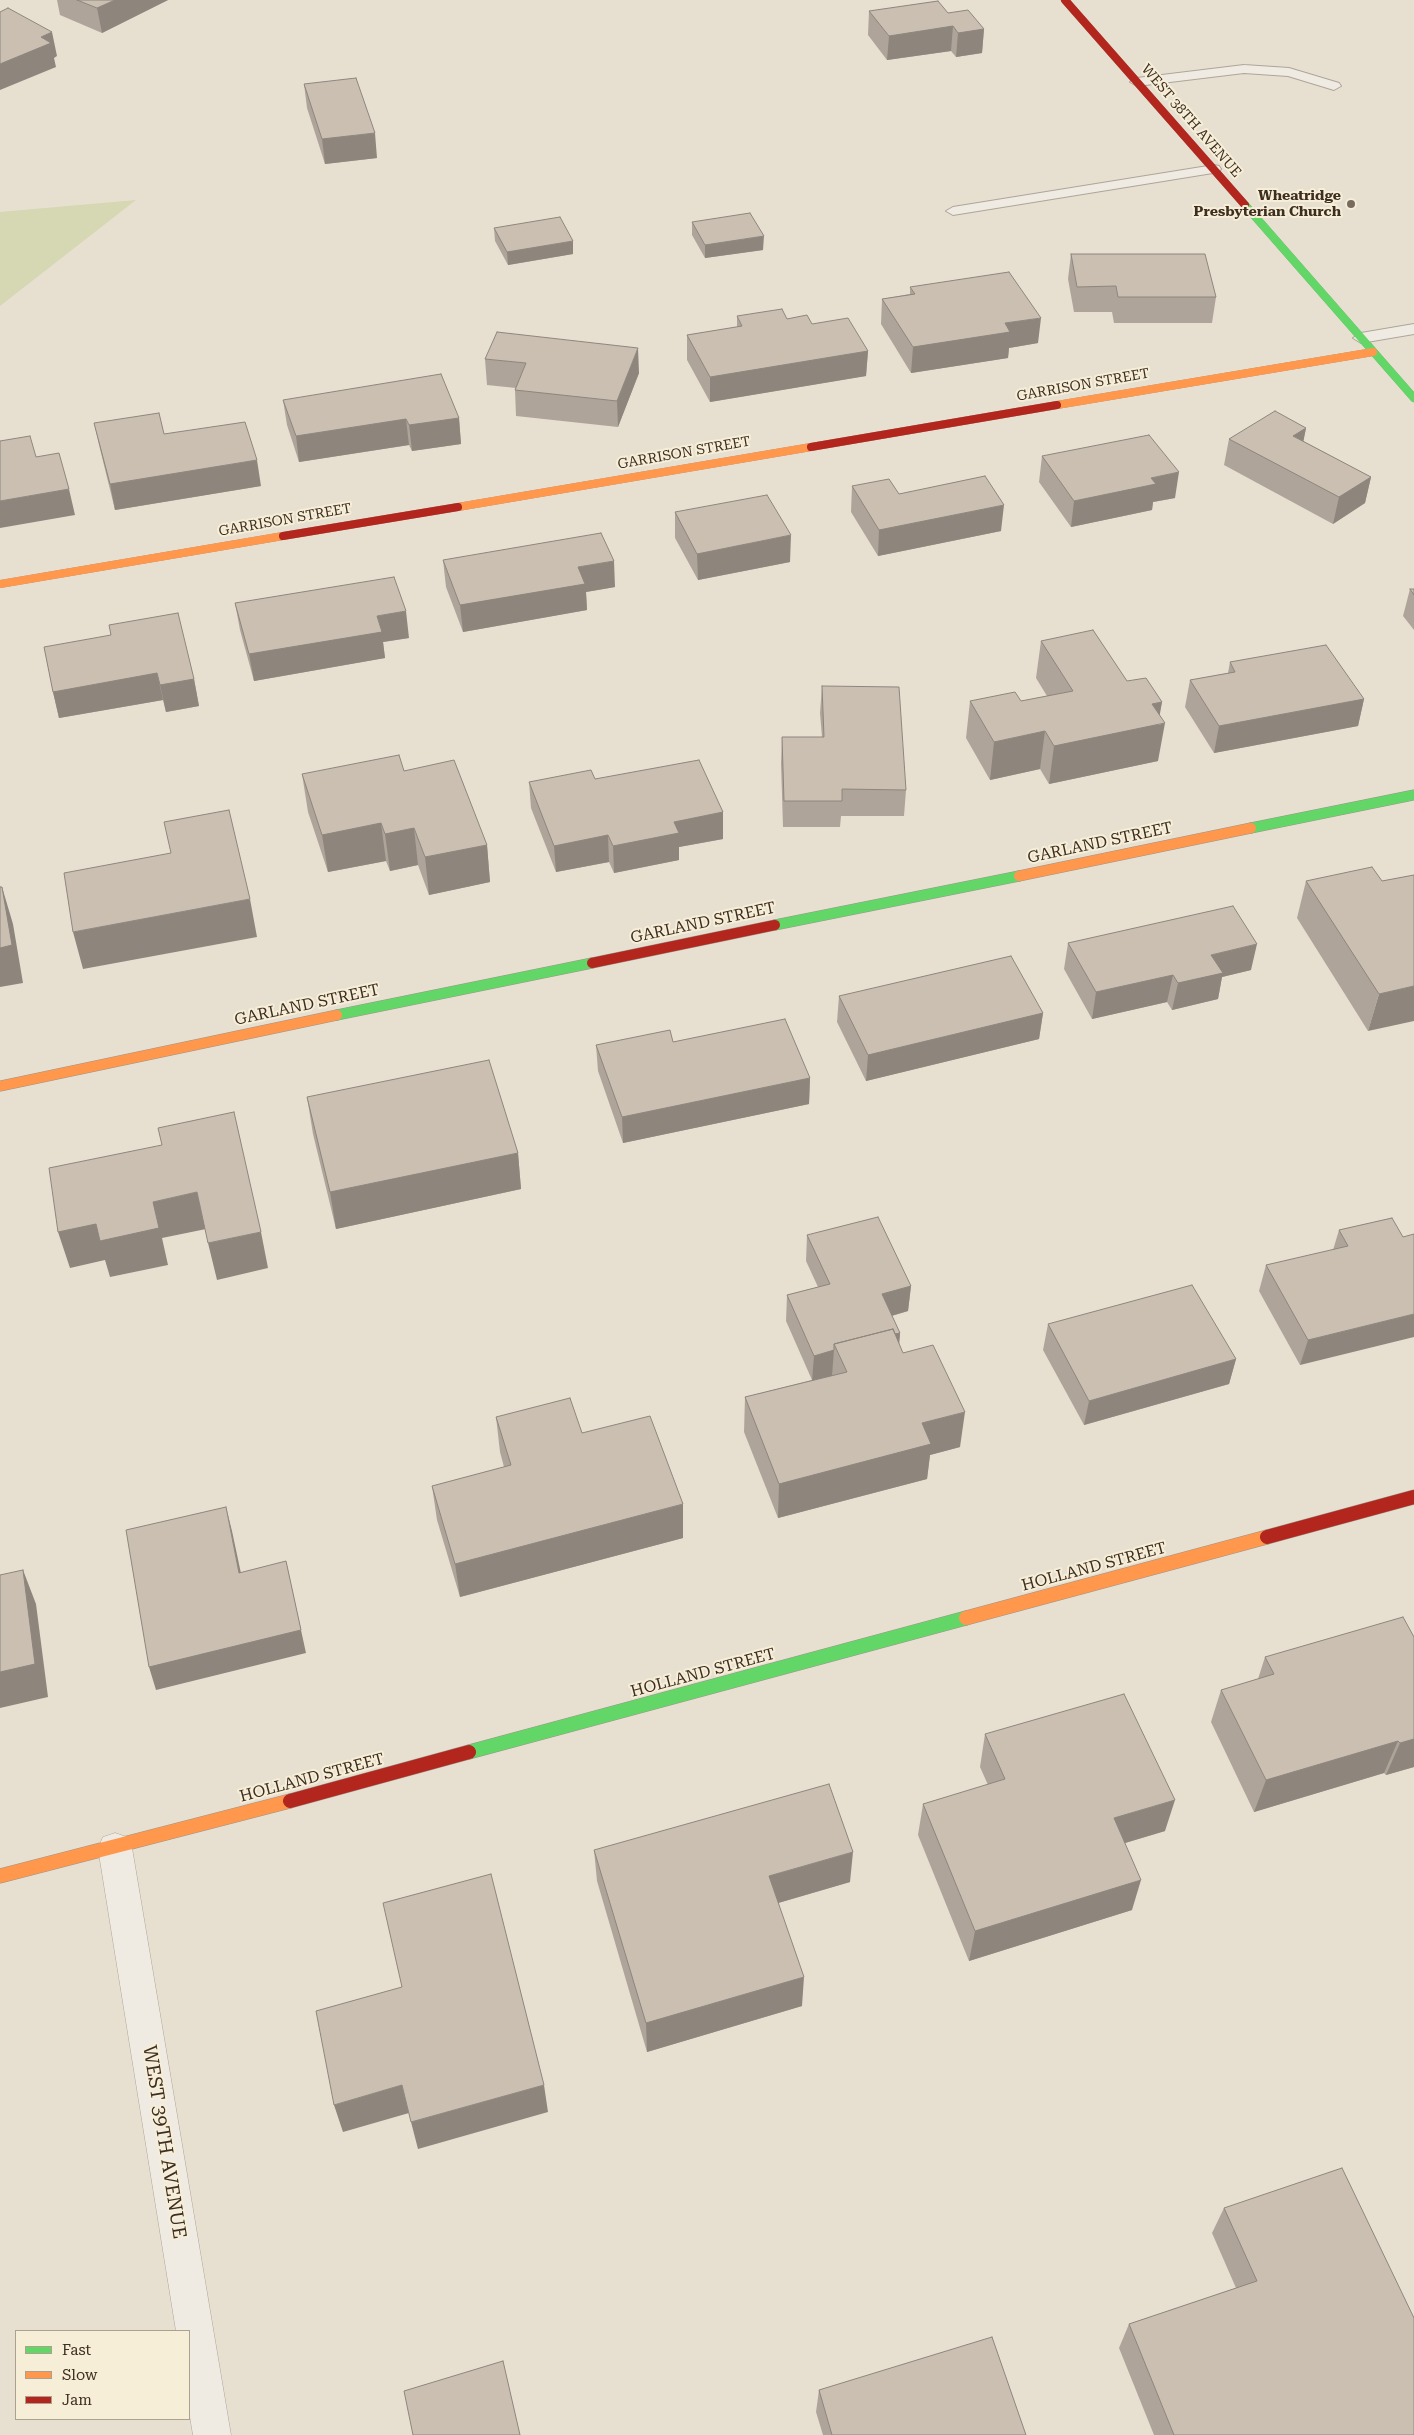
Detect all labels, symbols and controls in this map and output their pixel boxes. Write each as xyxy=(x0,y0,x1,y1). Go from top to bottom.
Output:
street label: WEST 38TH AVENUE xyxy=(1137,61,1245,181)
place label: Wheatridge Presbyterian Church xyxy=(1194,188,1341,220)
marker: Wheatridge Presbyterian Church xyxy=(1345,198,1357,210)
street label: GARRISON STREET xyxy=(1015,365,1151,405)
street label: GARRISON STREET xyxy=(616,433,752,473)
street label: GARRISON STREET xyxy=(217,500,353,540)
street label: GARLAND STREET xyxy=(1026,818,1174,868)
street label: GARLAND STREET xyxy=(629,898,777,948)
street label: GARLAND STREET xyxy=(233,980,381,1030)
street label: HOLLAND STREET xyxy=(1020,1538,1168,1596)
street label: HOLLAND STREET xyxy=(629,1644,777,1702)
street label: HOLLAND STREET xyxy=(238,1749,386,1807)
street label: WEST 39TH AVENUE xyxy=(137,2044,191,2240)
legend xyxy=(15,2330,190,2420)
text: Fast xyxy=(62,2341,91,2359)
text: Slow xyxy=(62,2366,97,2384)
text: Jam xyxy=(62,2391,92,2409)

